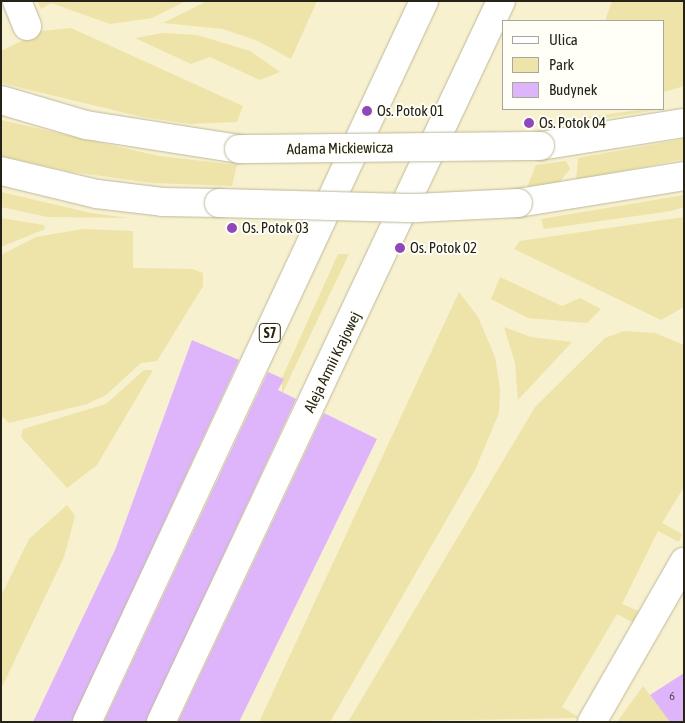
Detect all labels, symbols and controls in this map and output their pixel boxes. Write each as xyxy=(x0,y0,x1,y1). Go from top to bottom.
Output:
legend xyxy=(502,20,665,110)
text: Ulica xyxy=(549,31,578,48)
text: Park xyxy=(549,56,574,73)
text: Budynek xyxy=(549,81,597,98)
place label: Os. Potok 01 xyxy=(377,102,444,120)
marker: Os. Potok 01 xyxy=(361,105,373,117)
place label: Os. Potok 04 xyxy=(539,114,606,132)
marker: Os. Potok 04 xyxy=(523,117,535,129)
street label: Adama Mickiewicza xyxy=(286,138,394,158)
place label: Os. Potok 03 xyxy=(242,219,309,237)
marker: Os. Potok 03 xyxy=(226,222,238,234)
place label: Os. Potok 02 xyxy=(410,239,477,257)
marker: Os. Potok 02 xyxy=(394,242,406,254)
street label: Aleja Armii Krajowej xyxy=(300,309,364,415)
road number: S7 xyxy=(259,322,281,344)
house number: 6 xyxy=(669,690,675,704)

